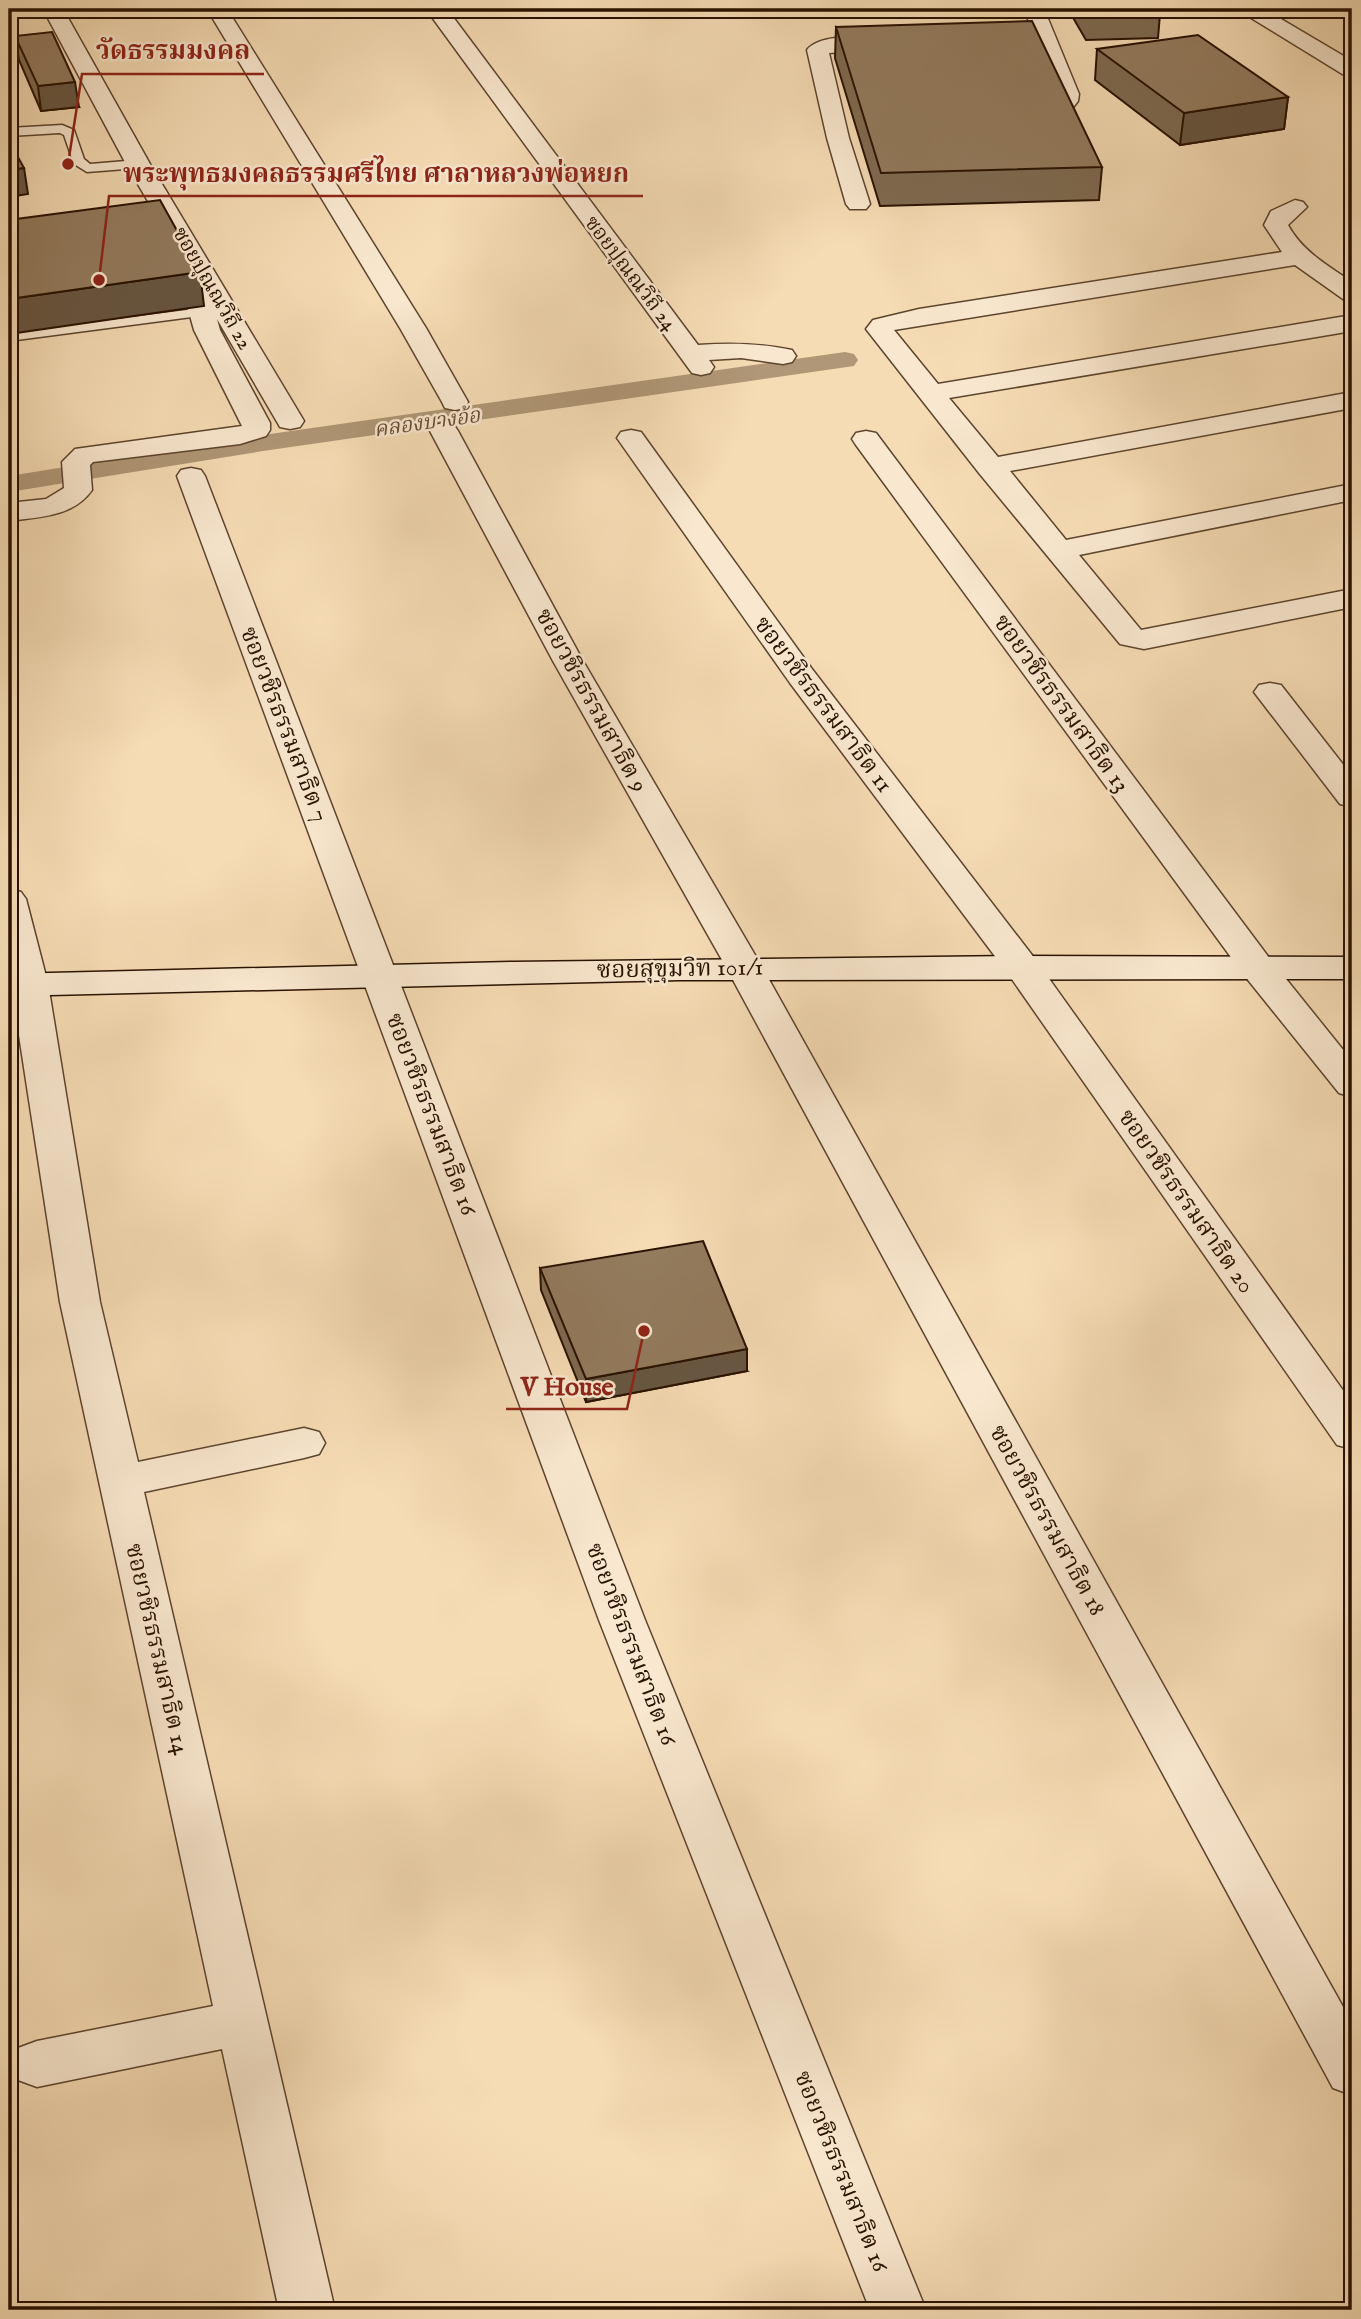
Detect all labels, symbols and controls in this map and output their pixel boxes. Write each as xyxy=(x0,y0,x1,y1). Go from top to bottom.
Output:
callout: วัดธรรมมงคล xyxy=(82,27,264,74)
text: วัดธรรมมงคล xyxy=(96,35,250,68)
callout: พระพุทธมงคลธรรมศรีไทย ศาลาหลวงพ่อหยก xyxy=(109,149,643,196)
text: พระพุทธมงคลธรรมศรีไทย ศาลาหลวงพ่อหยก xyxy=(123,155,629,191)
street label: ซอยปุณณวิถี 24 xyxy=(578,211,683,338)
street label: ซอยปุณณวิถี 22 xyxy=(166,222,258,355)
water label: คลองบางอ้อ xyxy=(372,403,483,444)
street label: ซอยวชิรธรรมสาธิต 9 xyxy=(527,603,654,798)
street label: ซอยวชิรธรรมสาธิต 13 xyxy=(986,609,1136,799)
street label: ซอยวชิรธรรมสาธิต 11 xyxy=(746,610,899,799)
street label: ซอยวชิรธรรมสาธิต 7 xyxy=(232,623,335,826)
street label: ซอยสุขุมวิท 101/1 xyxy=(596,953,764,986)
street label: ซอยวชิรธรรมสาธิต 16 xyxy=(378,1009,484,1221)
street label: ซอยวชิรธรรมสาธิต 20 xyxy=(1110,1104,1261,1300)
callout: V House xyxy=(506,1362,627,1409)
text: V House xyxy=(519,1371,614,1404)
street label: ซอยวชิรธรรมสาธิต 18 xyxy=(981,1420,1112,1622)
street label: ซอยวชิรธรรมสาธิต 16 xyxy=(578,1539,684,1751)
street label: ซอยวชิรธรรมสาธิต 14 xyxy=(117,1541,196,1758)
street label: ซอยวชิรธรรมสาธิต 16 xyxy=(786,2066,895,2278)

